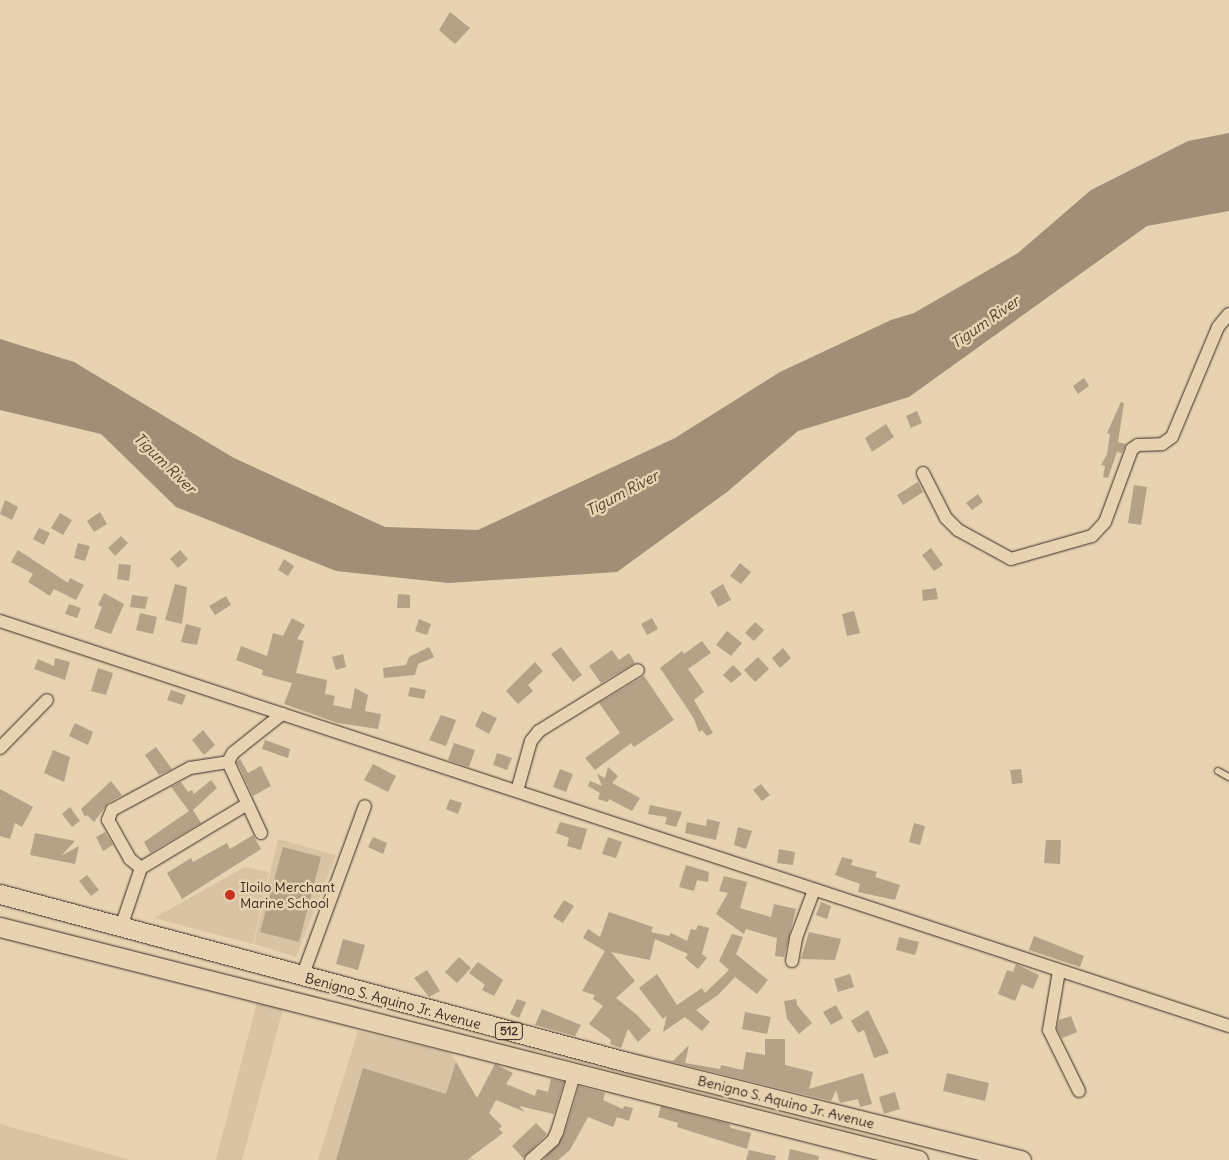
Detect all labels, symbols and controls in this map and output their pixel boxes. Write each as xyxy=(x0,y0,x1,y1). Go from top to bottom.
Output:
water label: Tigum River xyxy=(947,292,1023,352)
water label: Tigum River xyxy=(130,429,200,497)
water label: Tigum River xyxy=(583,466,661,520)
place label: Iloilo Merchant Marine School xyxy=(240,879,335,912)
marker: Iloilo Merchant Marine School xyxy=(224,889,236,901)
street label: Benigno S. Aquino Jr. Avenue xyxy=(303,969,483,1033)
road number: 512 xyxy=(494,1021,524,1040)
street label: Benigno S. Aquino Jr. Avenue xyxy=(696,1072,876,1132)

